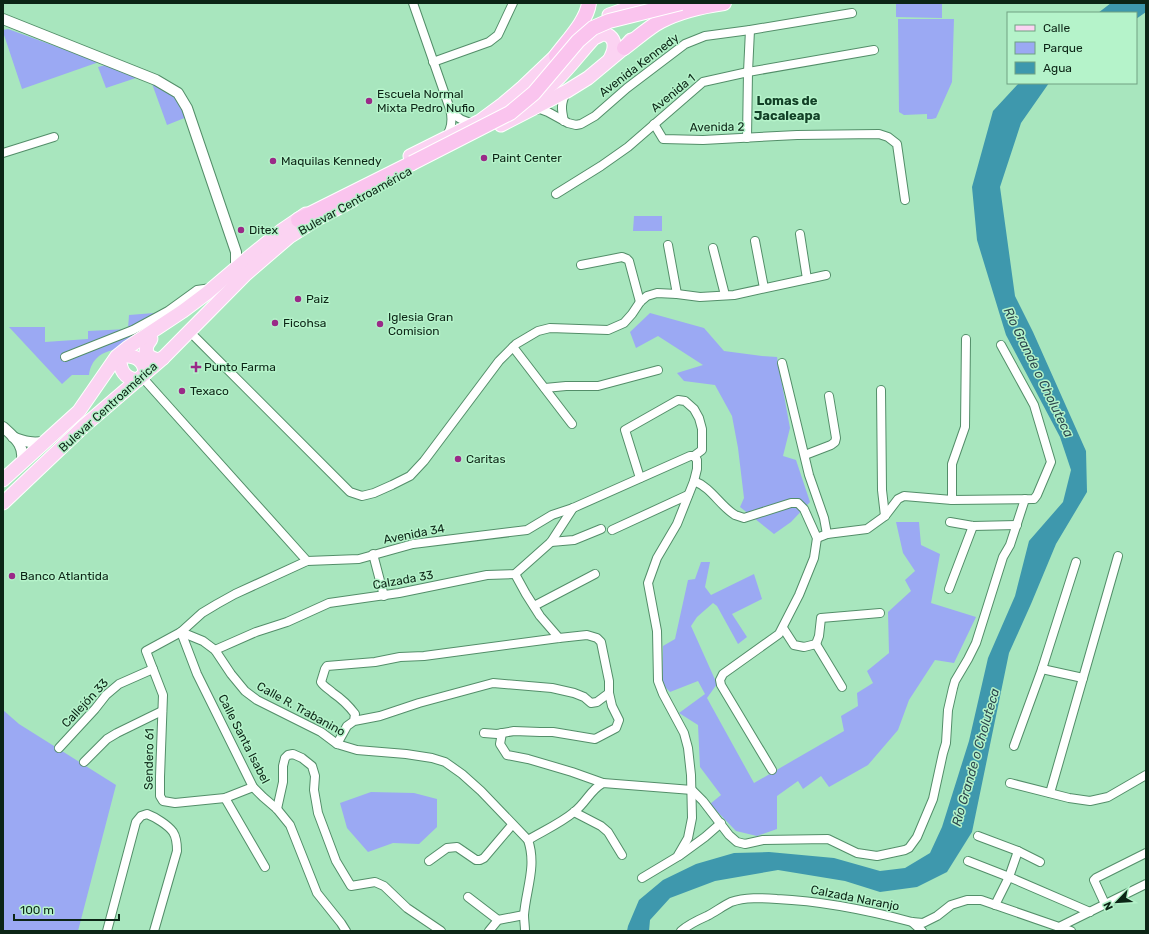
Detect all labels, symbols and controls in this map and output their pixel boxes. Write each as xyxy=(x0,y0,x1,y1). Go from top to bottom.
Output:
legend xyxy=(1007,12,1137,84)
text: Calle xyxy=(1043,21,1070,35)
street label: Avenida Kennedy xyxy=(596,30,682,100)
text: Parque xyxy=(1043,41,1083,55)
text: Agua xyxy=(1043,61,1072,75)
street label: Avenida 1 xyxy=(648,71,698,115)
place label: Escuela Normal Mixta Pedro Nufio xyxy=(377,87,475,115)
district label: Lomas de Jacaleapa xyxy=(754,93,820,123)
marker: Escuela Normal Mixta Pedro Nufio xyxy=(364,96,374,106)
street label: Avenida 2 xyxy=(690,120,744,134)
place label: Paint Center xyxy=(492,151,562,165)
marker: Paint Center xyxy=(479,153,489,163)
place label: Maquilas Kennedy xyxy=(281,154,382,168)
marker: Maquilas Kennedy xyxy=(268,156,278,166)
street label: Bulevar Centroamérica xyxy=(296,164,414,238)
place label: Ditex xyxy=(249,223,278,237)
marker: Ditex xyxy=(236,225,246,235)
place label: Paiz xyxy=(306,292,329,306)
marker: Paiz xyxy=(293,294,303,304)
water label: Río Grande o Choluteca xyxy=(1001,305,1077,440)
place label: Iglesia Gran Comision xyxy=(388,310,453,338)
place label: Ficohsa xyxy=(283,316,326,330)
marker: Ficohsa xyxy=(270,318,280,328)
marker: Iglesia Gran Comision xyxy=(375,319,385,329)
street label: Bulevar Centroamérica xyxy=(56,359,160,455)
place label: Punto Farma xyxy=(204,360,276,374)
marker: Punto Farma xyxy=(191,362,201,372)
place label: Texaco xyxy=(190,384,229,398)
marker: Texaco xyxy=(177,386,187,396)
place label: Caritas xyxy=(466,452,506,466)
marker: Caritas xyxy=(453,454,463,464)
street label: Avenida 34 xyxy=(382,521,446,547)
street label: Calzada 33 xyxy=(372,568,434,592)
place label: Banco Atlantida xyxy=(20,569,109,583)
marker: Banco Atlantida xyxy=(7,571,17,581)
street label: Callejón 33 xyxy=(59,676,111,730)
street label: Calle R. Trabanino xyxy=(254,679,348,739)
water label: Río Grande o Choluteca xyxy=(949,686,1002,828)
street label: Calle Santa Isabel xyxy=(215,692,273,786)
street label: Sendero 61 xyxy=(141,728,157,790)
north arrow xyxy=(1097,882,1137,922)
street label: Calzada Naranjo xyxy=(809,883,901,913)
scale bar xyxy=(14,896,119,922)
text: N xyxy=(1101,900,1116,912)
text: 100 m xyxy=(20,903,54,917)

